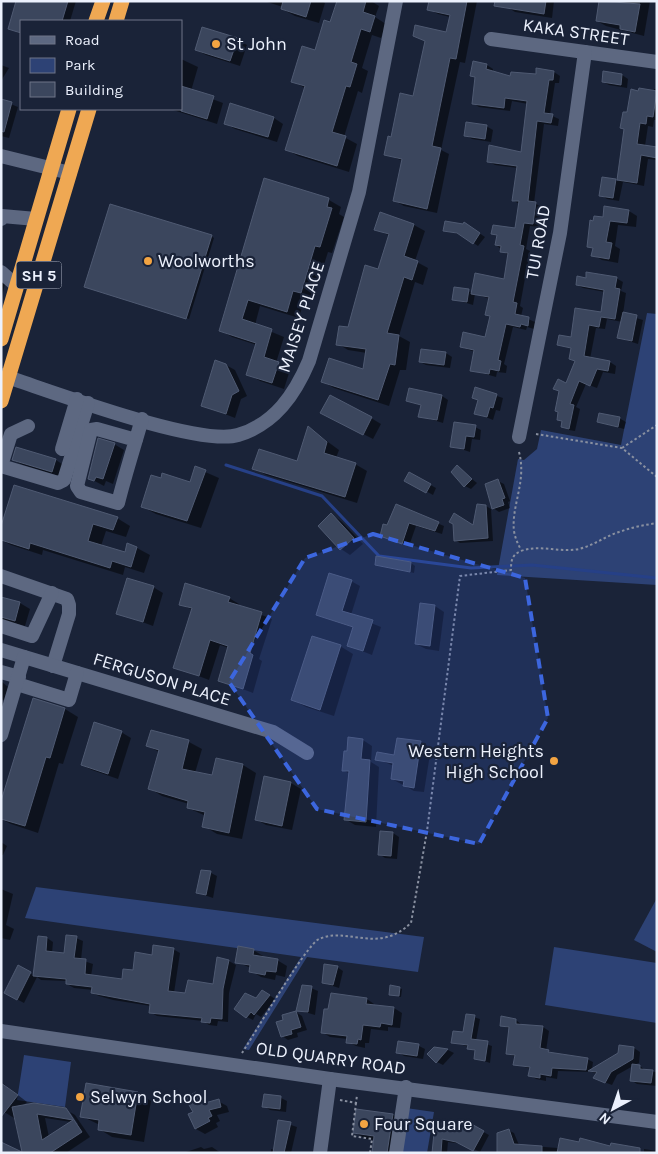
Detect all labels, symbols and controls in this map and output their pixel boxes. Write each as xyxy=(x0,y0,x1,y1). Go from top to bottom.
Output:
street label: KAKA STREET xyxy=(521,14,631,50)
legend xyxy=(20,20,182,110)
text: Road xyxy=(65,31,100,49)
place label: St John xyxy=(226,33,287,55)
marker: St John xyxy=(210,38,222,50)
text: Park xyxy=(65,56,95,74)
text: Building xyxy=(65,81,123,99)
street label: TUI ROAD xyxy=(521,203,555,281)
place label: Woolworths xyxy=(158,250,255,272)
marker: Woolworths xyxy=(142,255,154,267)
street label: MAISEY PLACE xyxy=(273,259,329,375)
road number: SH 5 xyxy=(16,262,62,288)
street label: FERGUSON PLACE xyxy=(90,648,234,710)
place label: Western Heights High School xyxy=(408,740,544,783)
marker: Western Heights High School xyxy=(548,755,560,767)
street label: OLD QUARRY ROAD xyxy=(255,1037,407,1079)
north arrow xyxy=(588,1084,638,1134)
place label: Selwyn School xyxy=(90,1086,207,1108)
marker: Selwyn School xyxy=(74,1091,86,1103)
text: N xyxy=(596,1109,614,1128)
place label: Four Square xyxy=(374,1113,472,1135)
marker: Four Square xyxy=(358,1118,370,1130)

